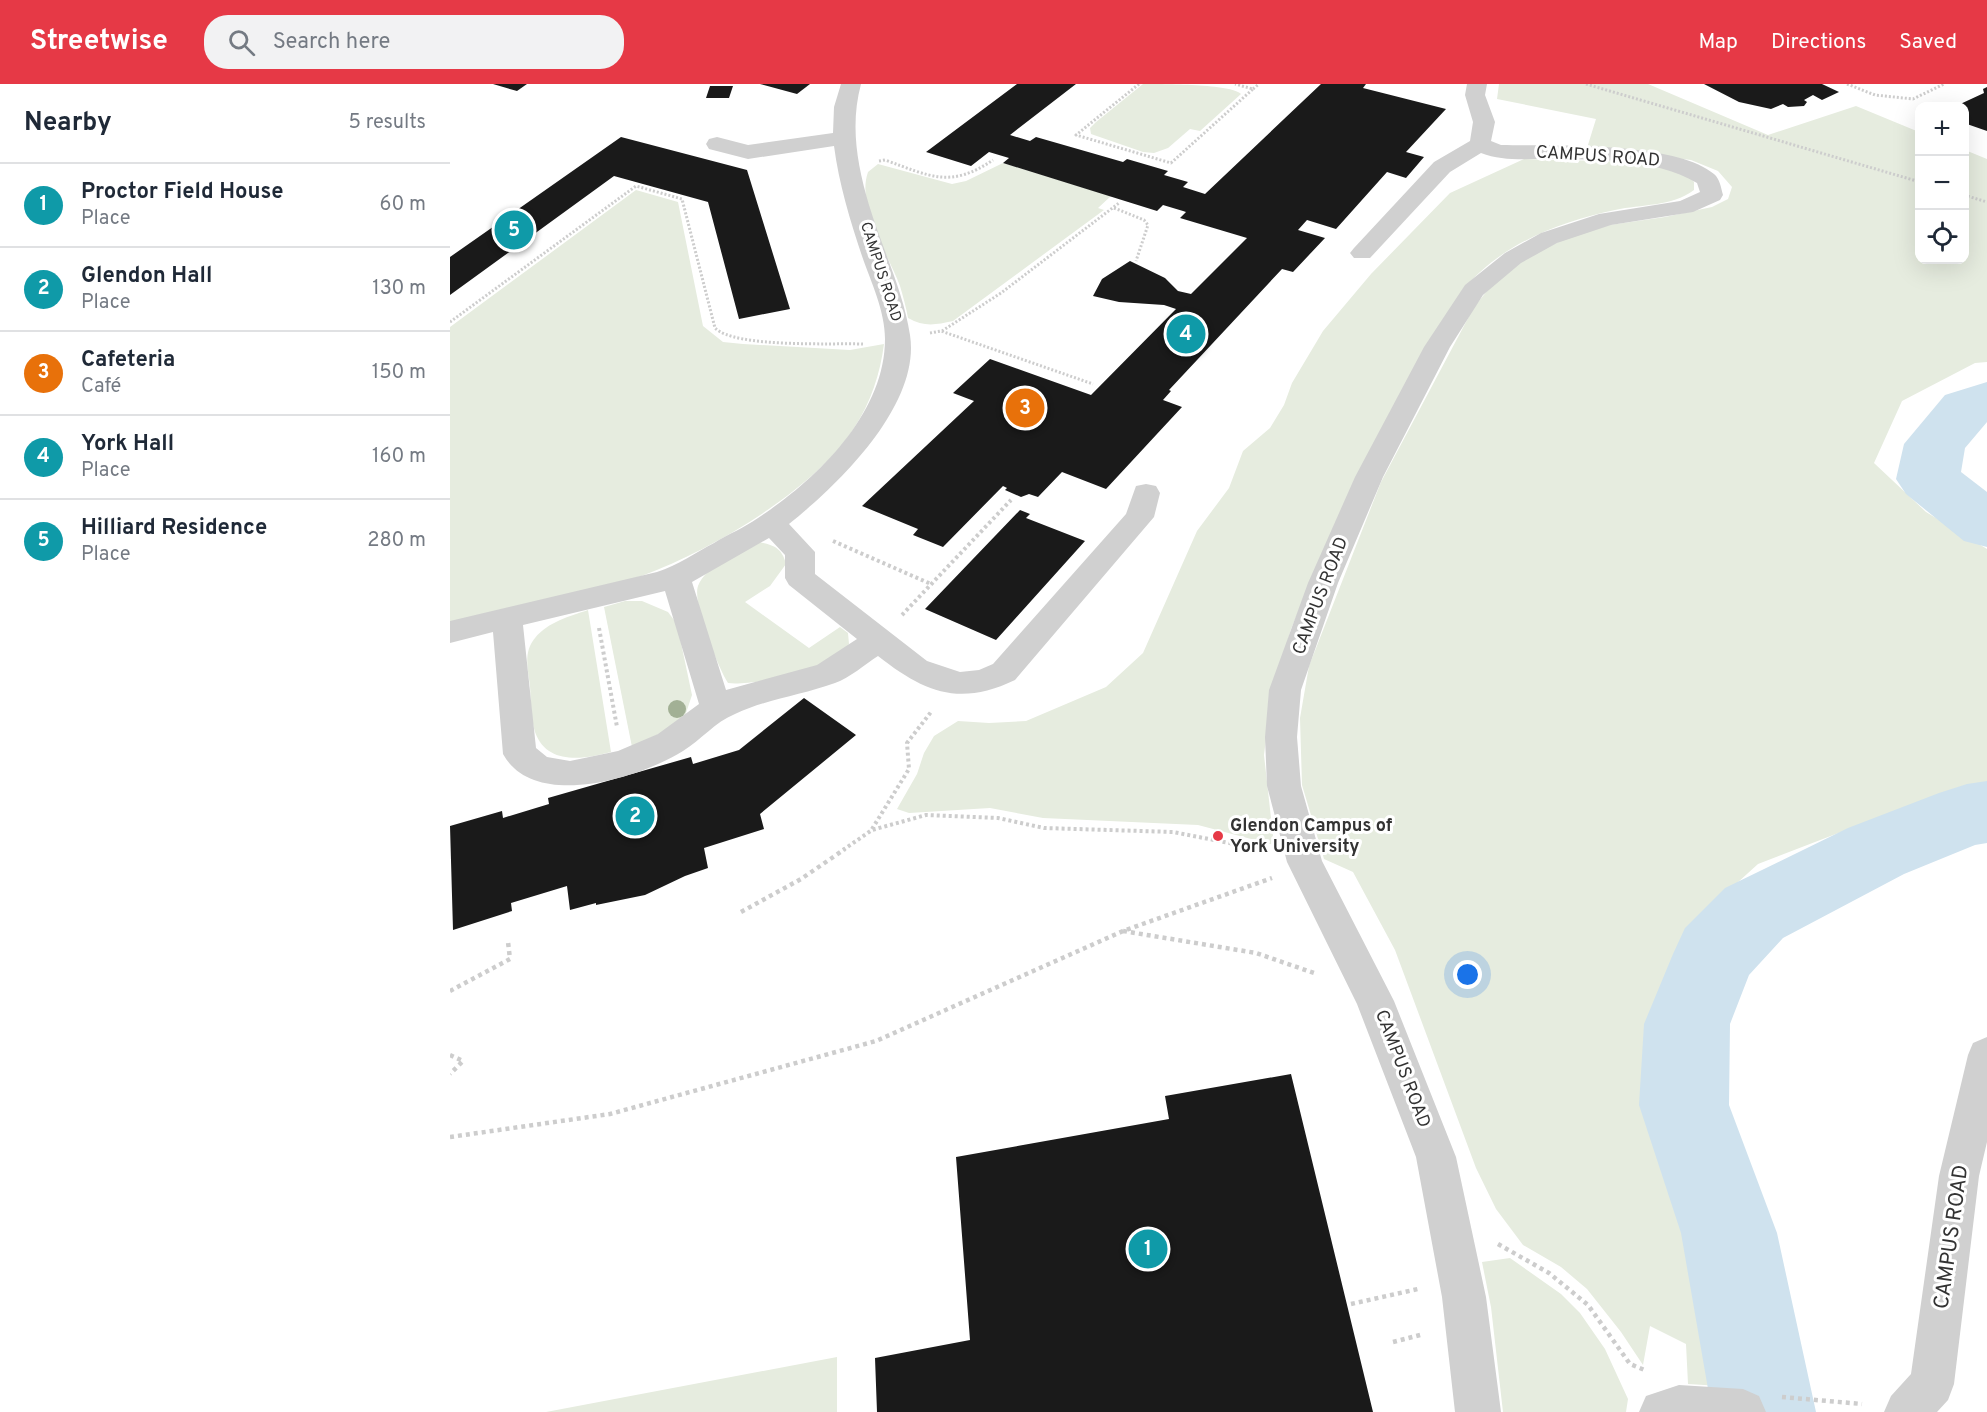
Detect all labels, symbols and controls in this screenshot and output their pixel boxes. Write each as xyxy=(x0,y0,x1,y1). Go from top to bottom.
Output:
search box xyxy=(204,15,624,69)
text: Streetwise xyxy=(30,24,168,60)
icon: search xyxy=(225,26,258,59)
text: Search here xyxy=(273,29,390,56)
text: Map xyxy=(1698,29,1738,56)
text: Directions xyxy=(1771,29,1866,56)
text: Saved xyxy=(1899,29,1957,56)
map controls xyxy=(1915,102,1969,264)
button: + xyxy=(1915,102,1969,156)
text: Nearby xyxy=(24,107,112,140)
text: 5 results xyxy=(349,110,426,136)
street label: CAMPUS ROAD xyxy=(1535,141,1661,173)
button: − xyxy=(1915,156,1969,210)
text: Proctor Field House xyxy=(81,179,283,206)
text: 1 xyxy=(40,192,48,218)
text: 60 m xyxy=(380,192,426,218)
text: Place xyxy=(81,206,131,232)
pin: 5 xyxy=(494,208,534,252)
button: locate xyxy=(1915,210,1969,264)
street label: CAMPUS ROAD xyxy=(855,220,905,324)
text: Glendon Hall xyxy=(81,263,212,290)
text: 2 xyxy=(37,276,50,302)
text: 130 m xyxy=(372,276,426,302)
text: Place xyxy=(81,290,131,316)
pin: 4 xyxy=(1166,312,1206,356)
text: Cafeteria xyxy=(81,347,175,374)
text: 3 xyxy=(38,360,50,386)
text: 150 m xyxy=(372,360,426,386)
text: Café xyxy=(81,374,121,400)
pin: 3 xyxy=(1006,386,1044,430)
text: York Hall xyxy=(81,431,174,458)
text: 4 xyxy=(37,444,50,470)
text: 160 m xyxy=(372,444,426,470)
text: Place xyxy=(81,458,131,484)
text: Hilliard Residence xyxy=(81,515,267,542)
text: 5 xyxy=(37,528,50,554)
text: 280 m xyxy=(367,528,426,554)
street label: CAMPUS ROAD xyxy=(1288,534,1354,658)
text: Place xyxy=(81,542,131,568)
pin: 2 xyxy=(616,794,654,838)
place label: Glendon Campus of York University xyxy=(1230,815,1393,859)
marker: Glendon Campus of York University xyxy=(1211,829,1225,843)
your location xyxy=(1453,960,1482,989)
street label: CAMPUS ROAD xyxy=(1369,1007,1435,1131)
street label: CAMPUS ROAD xyxy=(1929,1163,1975,1311)
pin: 1 xyxy=(1128,1226,1168,1272)

